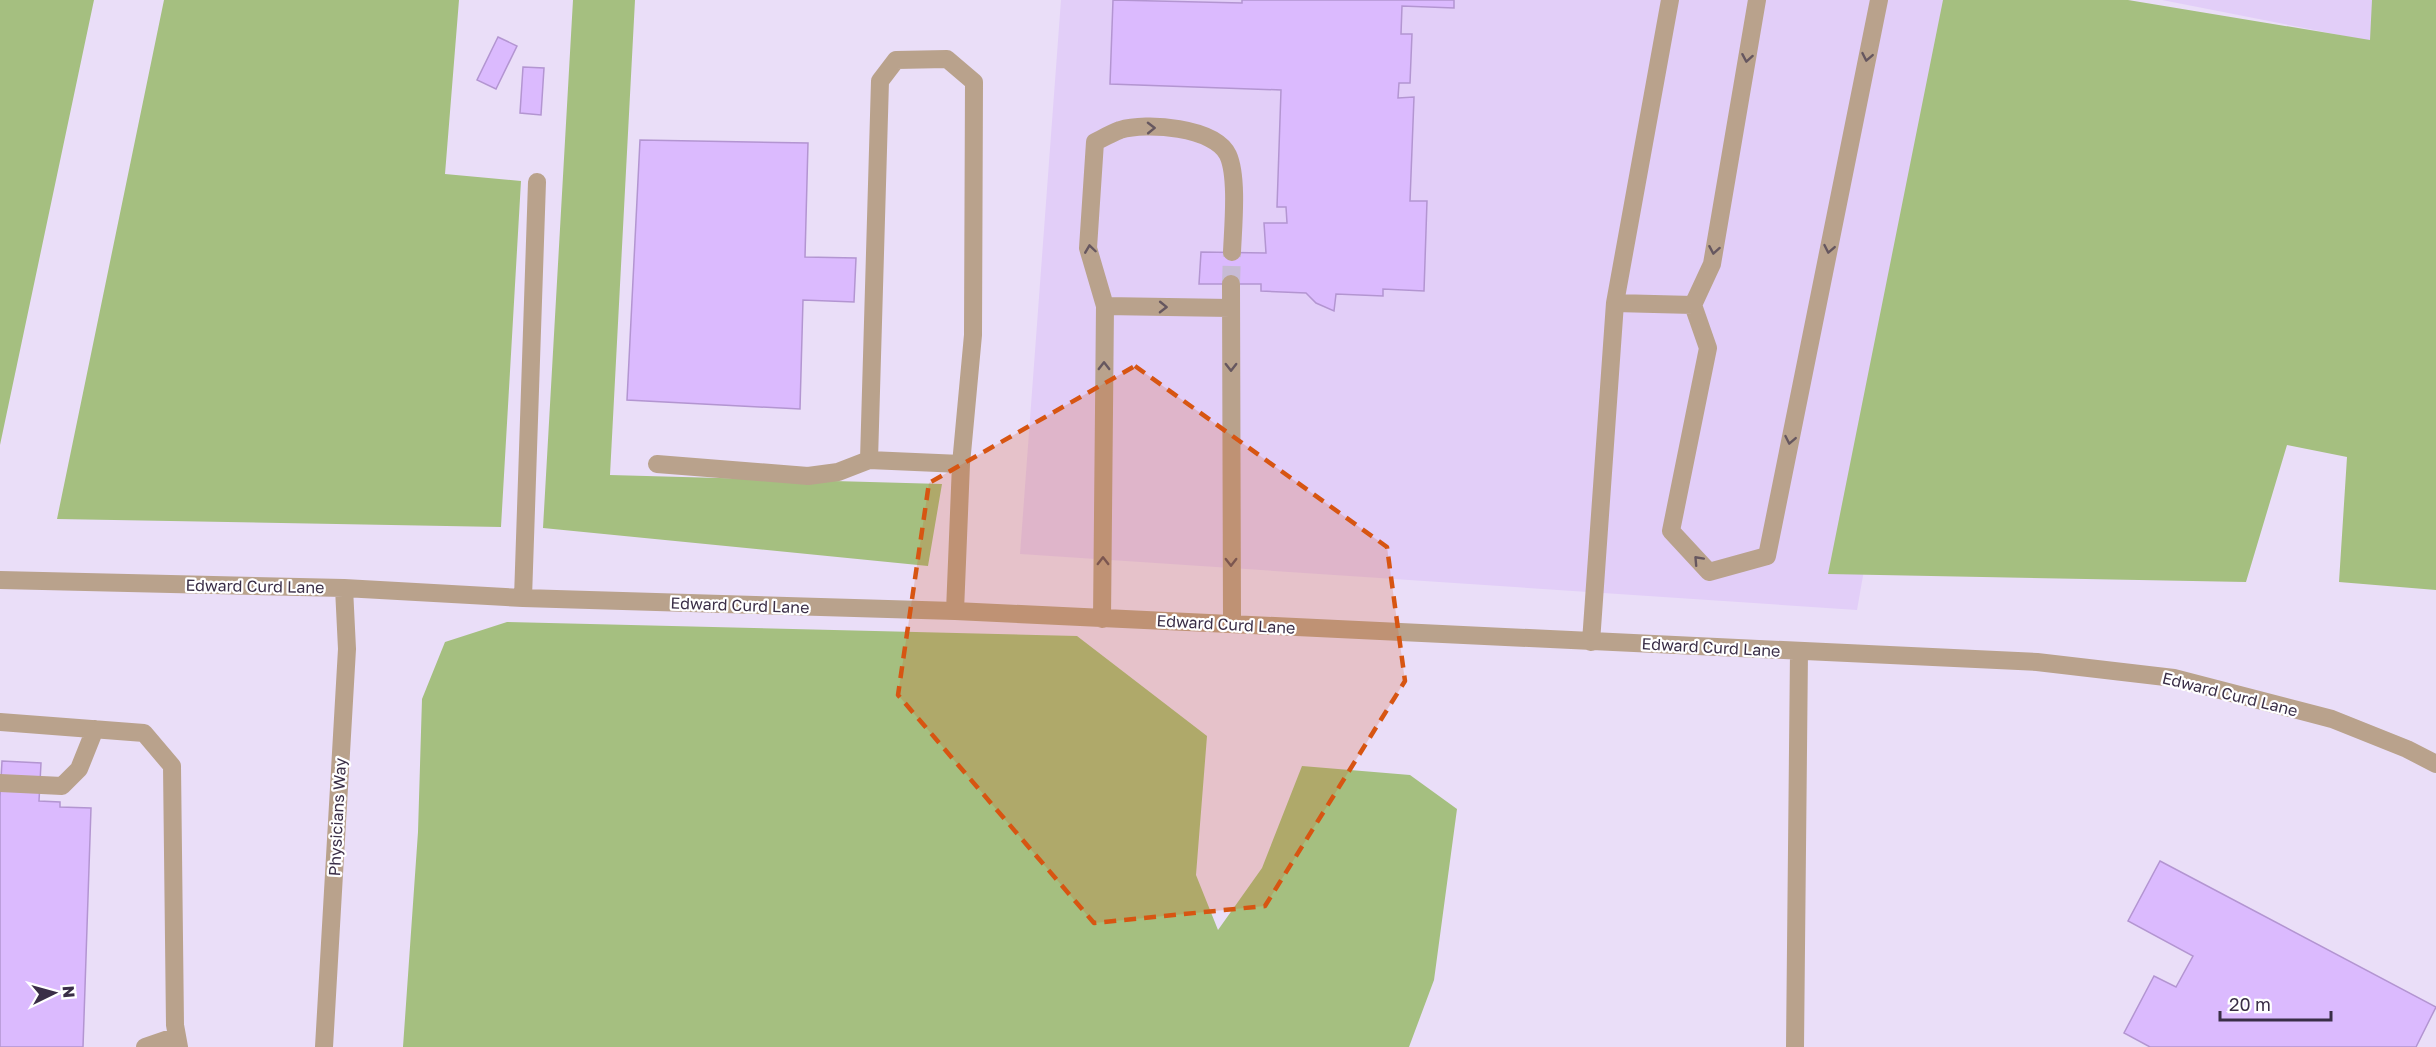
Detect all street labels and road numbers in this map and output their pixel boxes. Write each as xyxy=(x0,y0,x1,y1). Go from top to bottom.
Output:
street label: Edward Curd Lane xyxy=(185,575,325,597)
street label: Edward Curd Lane xyxy=(670,593,810,617)
street label: Edward Curd Lane xyxy=(1156,610,1296,638)
street label: Edward Curd Lane xyxy=(1641,633,1781,661)
street label: Edward Curd Lane xyxy=(2160,667,2300,721)
street label: Physicians Way xyxy=(324,757,350,877)

